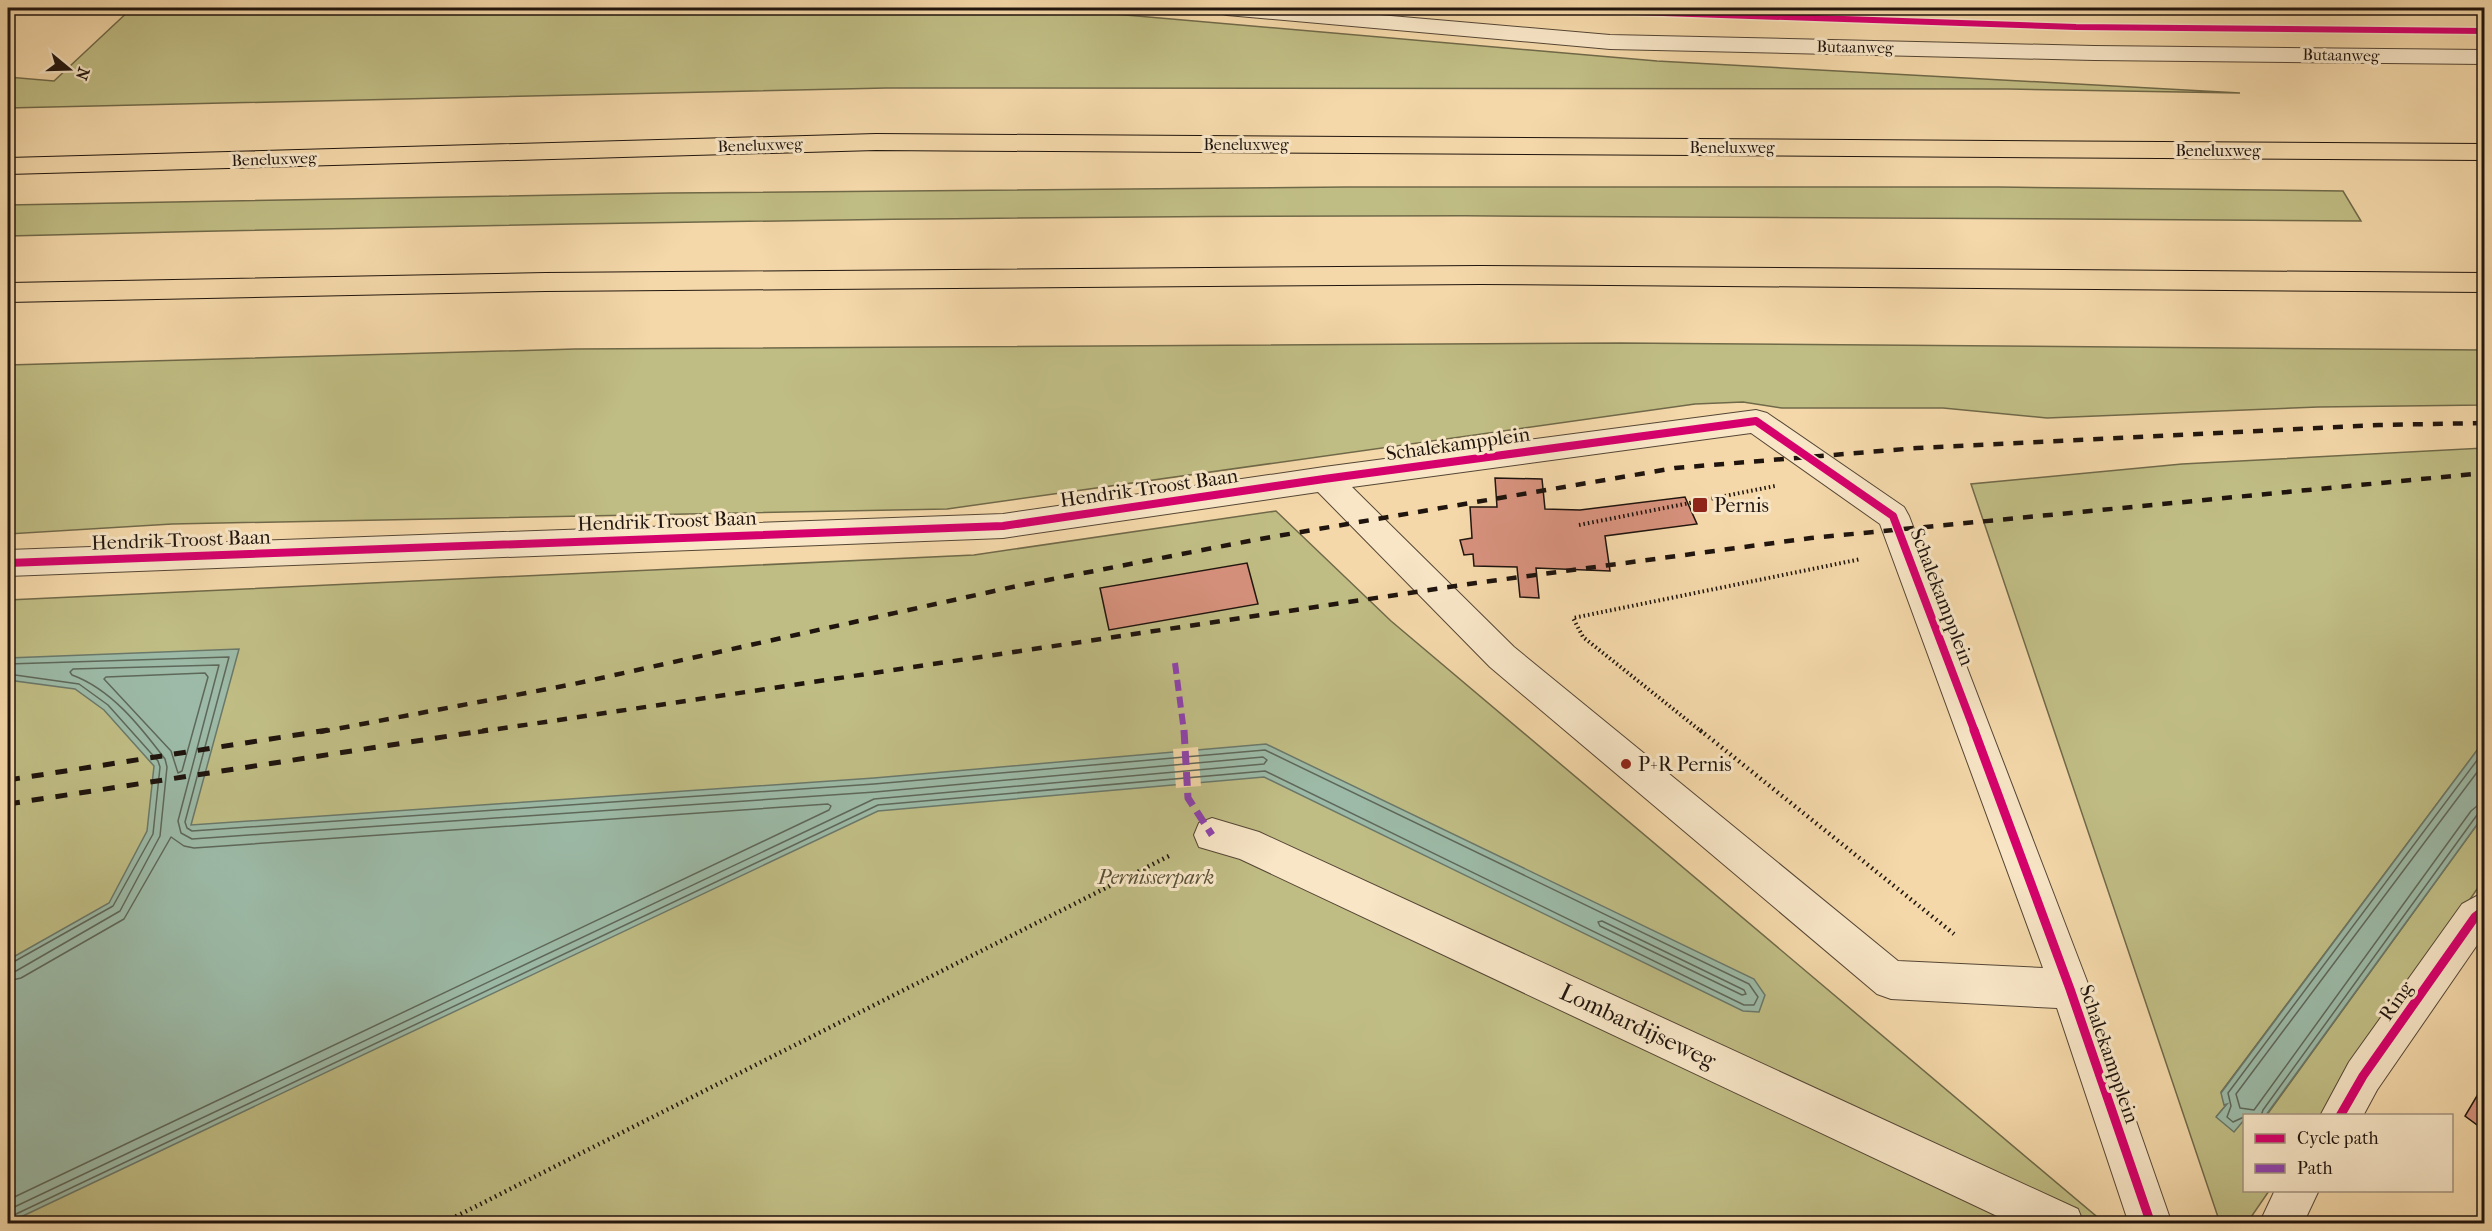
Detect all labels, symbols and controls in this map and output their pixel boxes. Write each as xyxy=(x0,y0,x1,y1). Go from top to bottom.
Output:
street label: Butaanweg xyxy=(1816,37,1894,57)
north arrow xyxy=(39,39,99,99)
street label: Butaanweg xyxy=(2302,45,2380,65)
text: N xyxy=(71,65,94,83)
street label: Beneluxweg xyxy=(717,134,803,156)
street label: Beneluxweg xyxy=(1203,135,1289,154)
street label: Beneluxweg xyxy=(1689,138,1775,157)
street label: Beneluxweg xyxy=(2175,141,2261,160)
street label: Beneluxweg xyxy=(231,148,317,170)
street label: Schalekampplein xyxy=(1385,422,1532,465)
street label: Hendrik Troost Baan xyxy=(1058,464,1240,512)
place label: Pernis xyxy=(1714,494,1769,517)
marker: Pernis xyxy=(1691,496,1709,514)
street label: Hendrik Troost Baan xyxy=(577,506,758,536)
street label: Hendrik Troost Baan xyxy=(91,525,272,555)
street label: Schalekampplein xyxy=(1905,525,1979,669)
place label: P+R Pernis xyxy=(1638,753,1732,776)
marker: P+R Pernis xyxy=(1619,757,1633,771)
park label: Pernisserpark xyxy=(1097,866,1214,889)
street label: Ring xyxy=(2374,977,2418,1025)
street label: Lombardijseweg xyxy=(1556,978,1722,1075)
street label: Schalekampplein xyxy=(2074,982,2144,1127)
legend xyxy=(2243,1114,2453,1192)
text: Cycle path xyxy=(2297,1128,2378,1149)
text: Path xyxy=(2297,1158,2333,1179)

